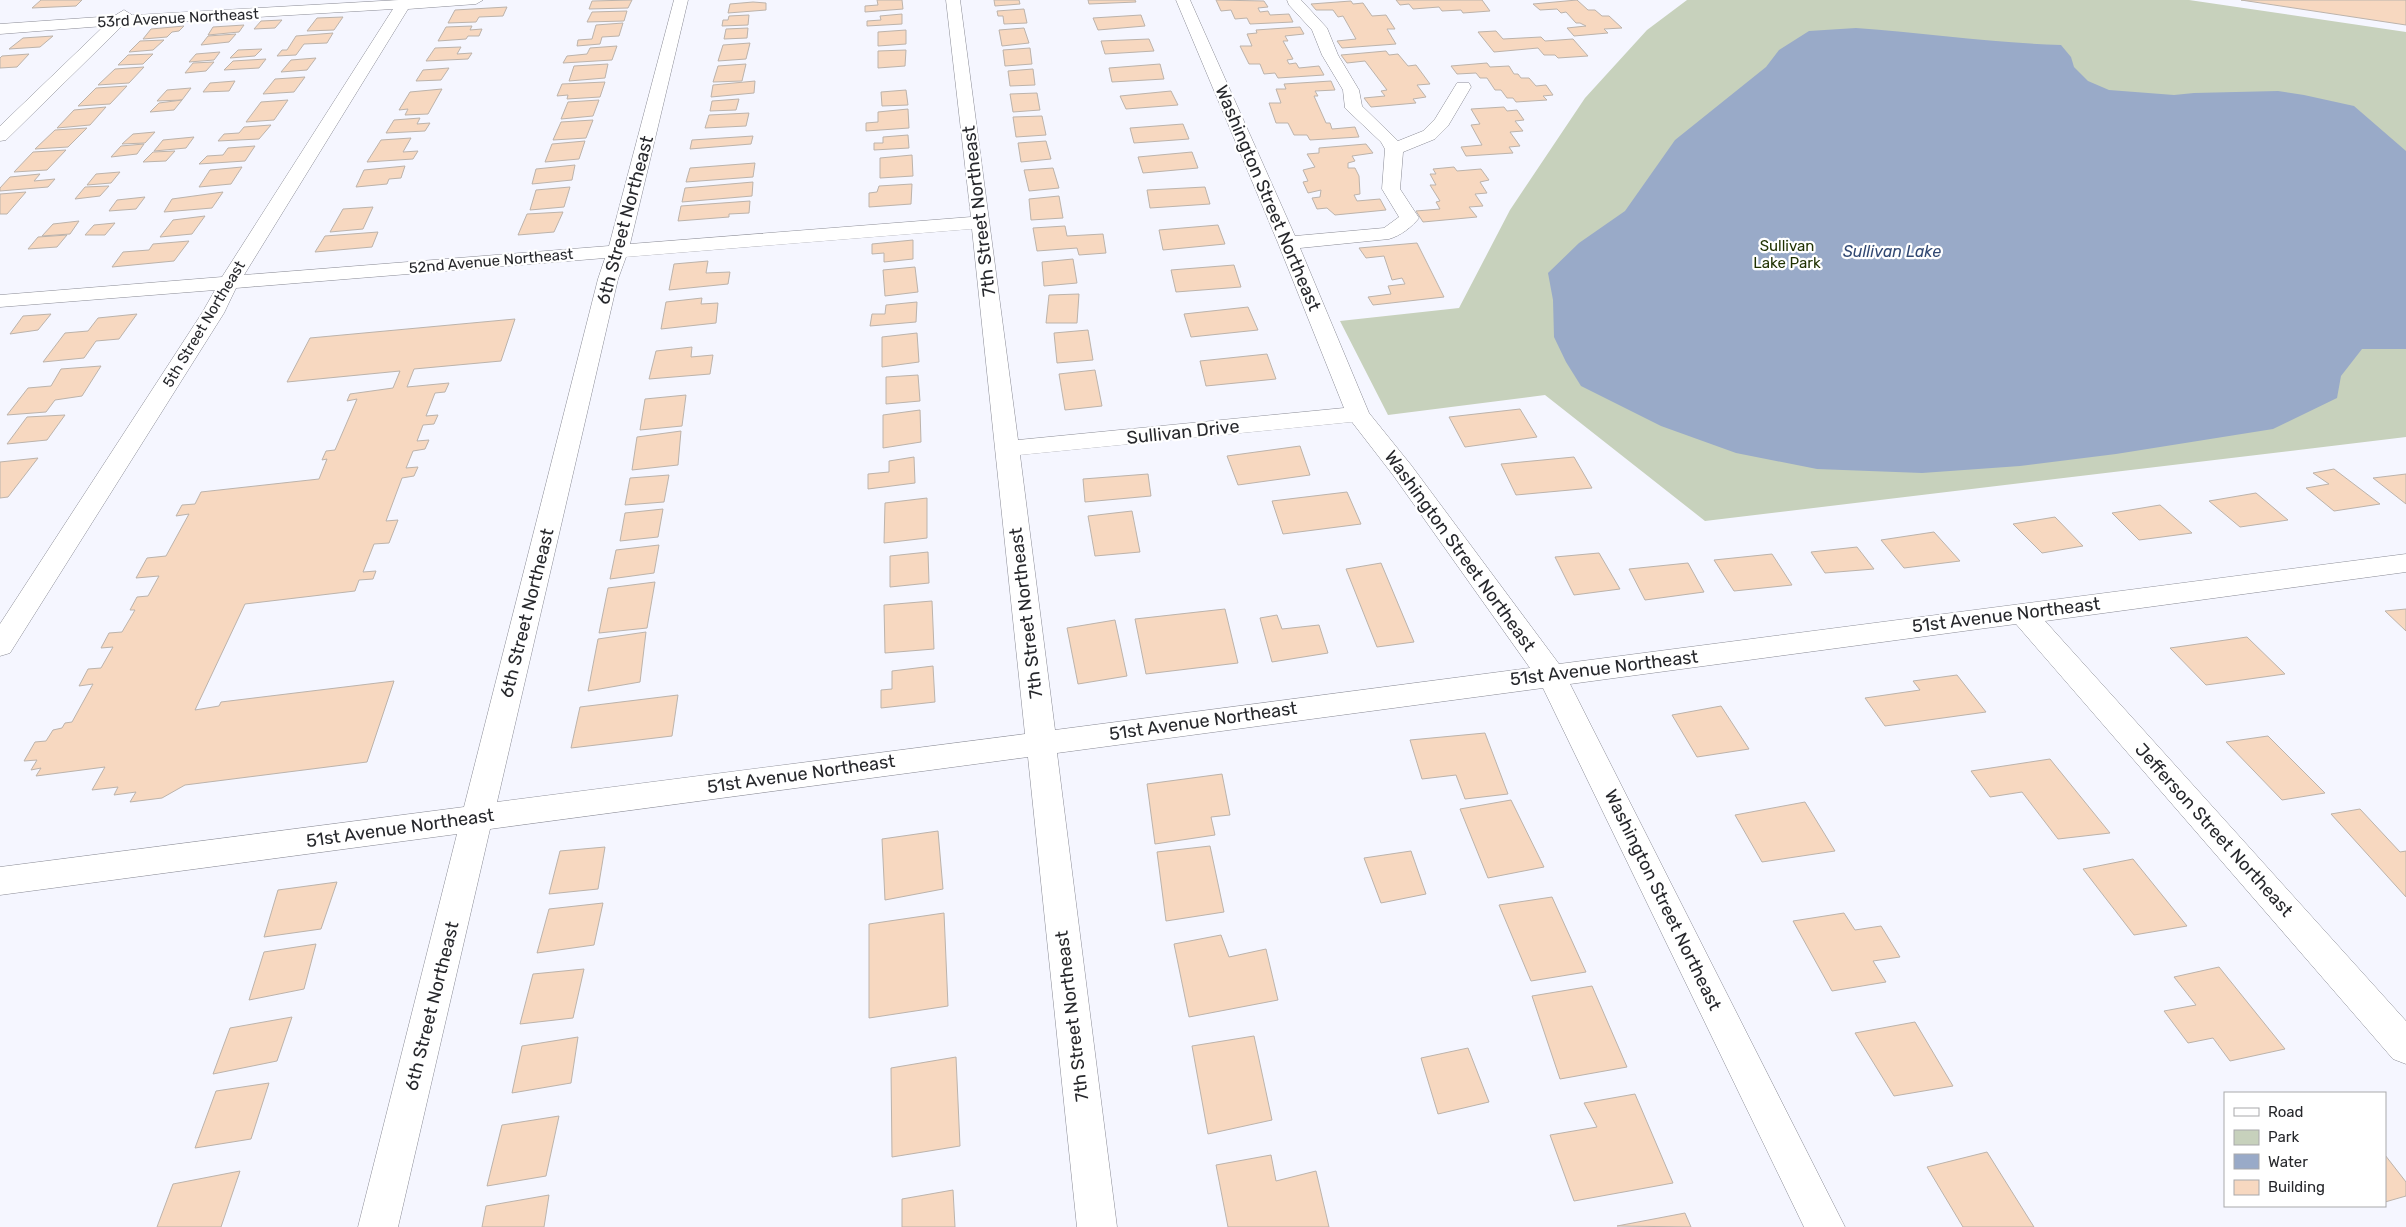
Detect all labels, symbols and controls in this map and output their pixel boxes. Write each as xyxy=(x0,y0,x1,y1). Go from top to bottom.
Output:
street label: 53rd Avenue Northeast xyxy=(97,5,259,31)
street label: Washington Street Northeast xyxy=(1210,82,1326,314)
street label: 7th Street Northeast xyxy=(958,124,1000,298)
street label: 6th Street Northeast xyxy=(592,133,658,307)
park label: Sullivan Lake Park xyxy=(1753,237,1821,272)
water label: Sullivan Lake xyxy=(1843,242,1941,261)
street label: 52nd Avenue Northeast xyxy=(408,245,574,277)
street label: 5th Street Northeast xyxy=(159,257,249,391)
street label: Sullivan Drive xyxy=(1125,415,1241,449)
street label: Washington Street Northeast xyxy=(1380,446,1540,656)
street label: 6th Street Northeast xyxy=(495,526,559,700)
street label: 7th Street Northeast xyxy=(1005,526,1047,700)
street label: 51st Avenue Northeast xyxy=(1911,593,2101,637)
street label: 51st Avenue Northeast xyxy=(1509,646,1699,690)
street label: 51st Avenue Northeast xyxy=(1108,697,1298,745)
street label: Jefferson Street Northeast xyxy=(2130,739,2298,921)
street label: 51st Avenue Northeast xyxy=(706,750,896,798)
street label: Washington Street Northeast xyxy=(1600,786,1726,1014)
street label: 51st Avenue Northeast xyxy=(305,804,495,852)
street label: 6th Street Northeast xyxy=(400,919,464,1093)
street label: 7th Street Northeast xyxy=(1051,929,1093,1103)
legend xyxy=(2224,1092,2386,1207)
text: Road xyxy=(2268,1103,2304,1121)
text: Park xyxy=(2268,1128,2299,1146)
text: Water xyxy=(2268,1153,2308,1171)
text: Building xyxy=(2268,1178,2325,1196)

